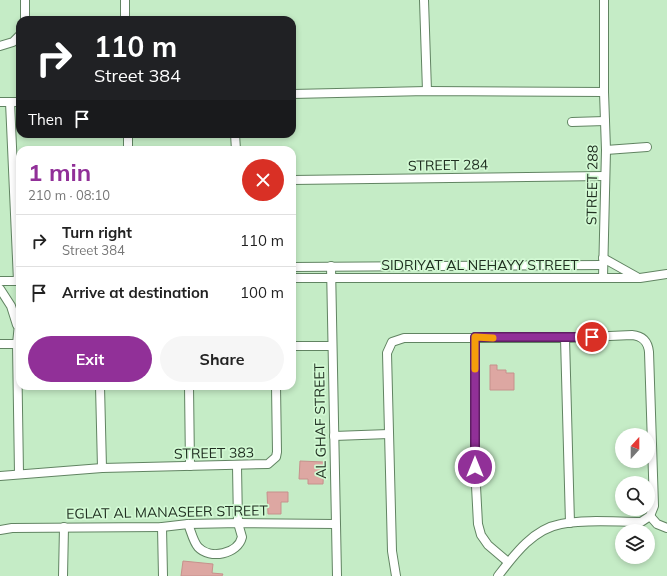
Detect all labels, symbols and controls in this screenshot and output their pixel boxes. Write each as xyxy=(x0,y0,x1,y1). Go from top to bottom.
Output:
text: 110 m xyxy=(94,29,177,64)
icon: right xyxy=(28,32,80,84)
text: Street 384 xyxy=(94,64,181,87)
icon: arrive xyxy=(71,108,93,130)
text: Then xyxy=(28,110,63,129)
street label: STREET 288 xyxy=(582,145,602,225)
street label: STREET 284 xyxy=(408,155,489,175)
text: 1 min xyxy=(28,157,91,187)
button: close xyxy=(242,159,284,201)
text: 210 m · 08:10 xyxy=(28,187,110,203)
text: Turn right xyxy=(62,223,132,242)
icon: right xyxy=(28,230,50,252)
text: 110 m xyxy=(240,231,284,250)
text: Street 384 xyxy=(62,242,125,258)
street label: SIDRIYAT AL NEHAYY STREET xyxy=(381,256,579,274)
icon: arrive xyxy=(28,282,50,304)
text: Arrive at destination xyxy=(62,283,209,302)
text: 100 m xyxy=(240,283,284,302)
pin xyxy=(575,320,609,354)
icon: arrive xyxy=(581,326,603,348)
button: Exit xyxy=(28,336,152,382)
button: Share xyxy=(160,336,284,382)
street label: AL GHAF STREET xyxy=(310,362,330,479)
north arrow xyxy=(615,428,655,468)
map controls xyxy=(615,428,655,564)
street label: STREET 383 xyxy=(174,443,254,463)
position arrow xyxy=(454,446,496,488)
button: search xyxy=(615,476,655,516)
street label: EGLAT AL MANASEER STREET xyxy=(66,501,268,523)
button: layers xyxy=(615,524,655,564)

